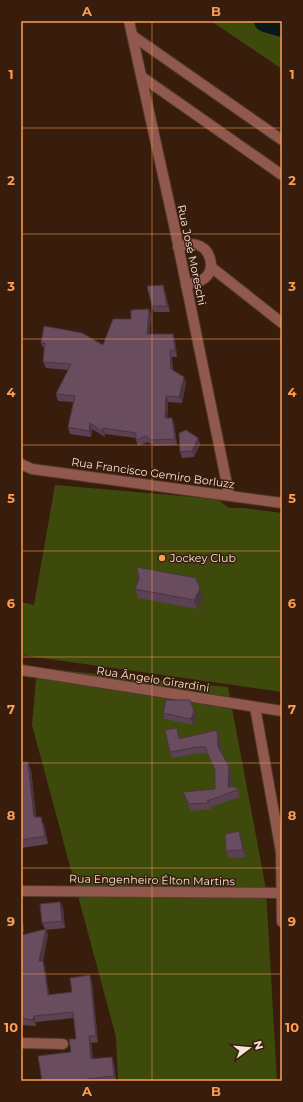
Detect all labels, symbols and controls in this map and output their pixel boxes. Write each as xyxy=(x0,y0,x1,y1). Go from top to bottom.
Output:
text: A xyxy=(81,3,93,19)
text: B xyxy=(211,3,221,19)
text: 1 xyxy=(8,66,14,82)
text: 1 xyxy=(289,66,295,82)
text: 2 xyxy=(7,172,15,188)
text: 2 xyxy=(288,172,296,188)
street label: Rua José Moreschi xyxy=(175,204,209,306)
text: 3 xyxy=(6,278,15,294)
text: 3 xyxy=(287,278,296,294)
text: 4 xyxy=(7,384,16,400)
text: 4 xyxy=(288,384,297,400)
street label: Rua Francisco Gemiro Borluzz xyxy=(70,455,236,491)
text: 5 xyxy=(7,490,15,506)
text: 5 xyxy=(288,490,296,506)
place label: Jockey Club xyxy=(169,551,236,565)
marker: Jockey Club xyxy=(157,553,167,563)
text: 6 xyxy=(7,595,16,611)
text: 6 xyxy=(288,595,297,611)
street label: Rua Ângelo Girardini xyxy=(96,663,210,695)
text: 7 xyxy=(7,701,15,717)
text: 7 xyxy=(288,701,296,717)
text: 8 xyxy=(7,807,16,823)
text: 8 xyxy=(288,807,297,823)
street label: Rua Engenheiro Élton Martins xyxy=(69,872,236,888)
text: 9 xyxy=(7,913,15,929)
text: 9 xyxy=(288,913,296,929)
text: 10 xyxy=(4,1019,18,1035)
text: 10 xyxy=(285,1019,299,1035)
north arrow xyxy=(229,1028,269,1068)
text: N xyxy=(251,1039,267,1051)
text: A xyxy=(81,1083,93,1099)
text: B xyxy=(211,1083,221,1099)

